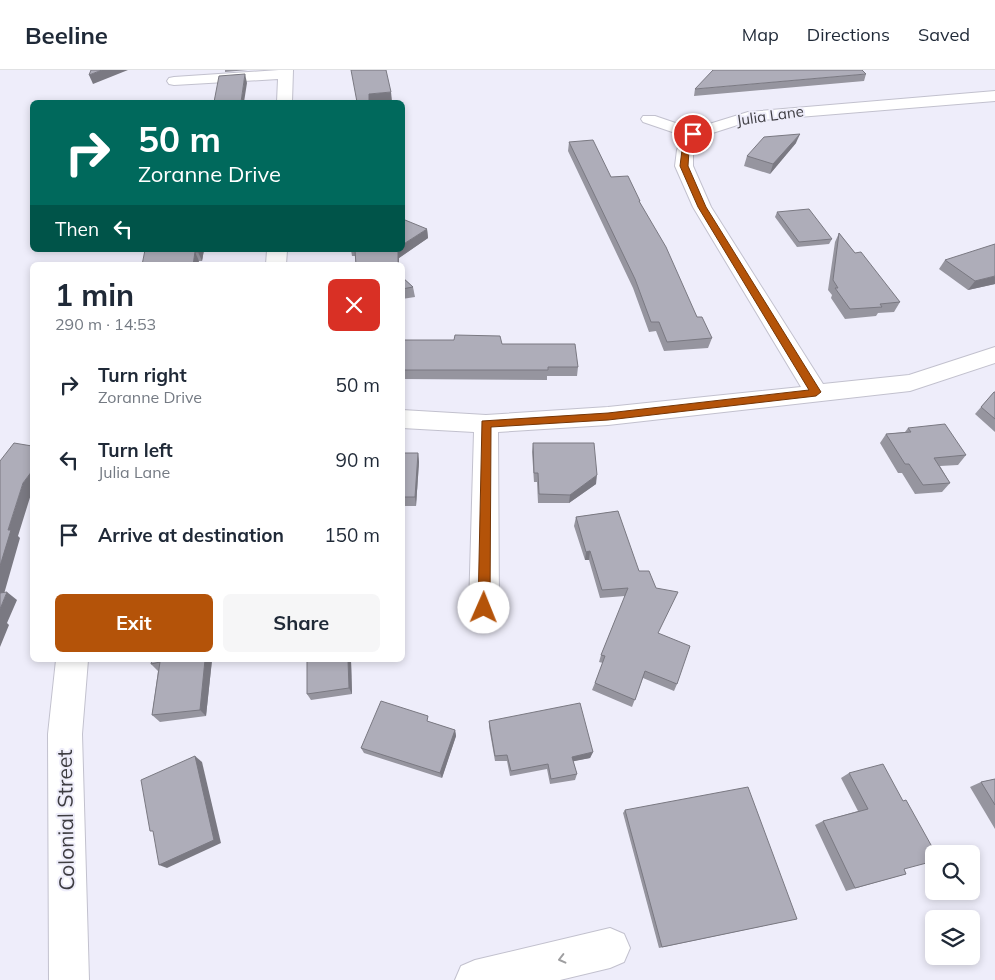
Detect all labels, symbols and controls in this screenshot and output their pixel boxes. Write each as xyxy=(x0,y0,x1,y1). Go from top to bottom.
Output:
text: Beeline xyxy=(25,20,108,50)
text: Map xyxy=(742,23,779,46)
text: Directions xyxy=(807,23,890,46)
text: Saved xyxy=(918,23,970,46)
street label: Julia Lane xyxy=(735,101,805,130)
pin xyxy=(672,113,714,155)
text: 50 m xyxy=(138,117,221,161)
icon: right xyxy=(55,120,120,185)
icon: arrive xyxy=(679,120,707,148)
text: Zoranne Drive xyxy=(138,160,281,188)
icon: left xyxy=(109,215,137,243)
text: Then xyxy=(55,217,99,241)
text: 1 min xyxy=(55,276,134,314)
button: close xyxy=(328,279,380,331)
text: 290 m · 14:53 xyxy=(55,314,156,334)
text: Turn right xyxy=(98,363,187,387)
icon: right xyxy=(55,371,83,399)
text: 50 m xyxy=(336,373,380,397)
text: Zoranne Drive xyxy=(98,387,202,407)
text: Turn left xyxy=(98,438,173,462)
icon: left xyxy=(55,446,83,474)
text: 90 m xyxy=(336,448,380,472)
text: Julia Lane xyxy=(98,462,170,482)
icon: arrive xyxy=(55,521,83,549)
text: Arrive at destination xyxy=(98,523,284,547)
text: 150 m xyxy=(324,523,380,547)
position arrow xyxy=(457,581,509,633)
button: Exit xyxy=(55,594,213,652)
button: Share xyxy=(223,594,380,652)
street label: Colonial Street xyxy=(51,749,79,891)
map controls xyxy=(925,845,980,965)
button: search xyxy=(925,845,980,900)
button: layers xyxy=(925,910,980,965)
one-way arrow xyxy=(558,953,567,964)

